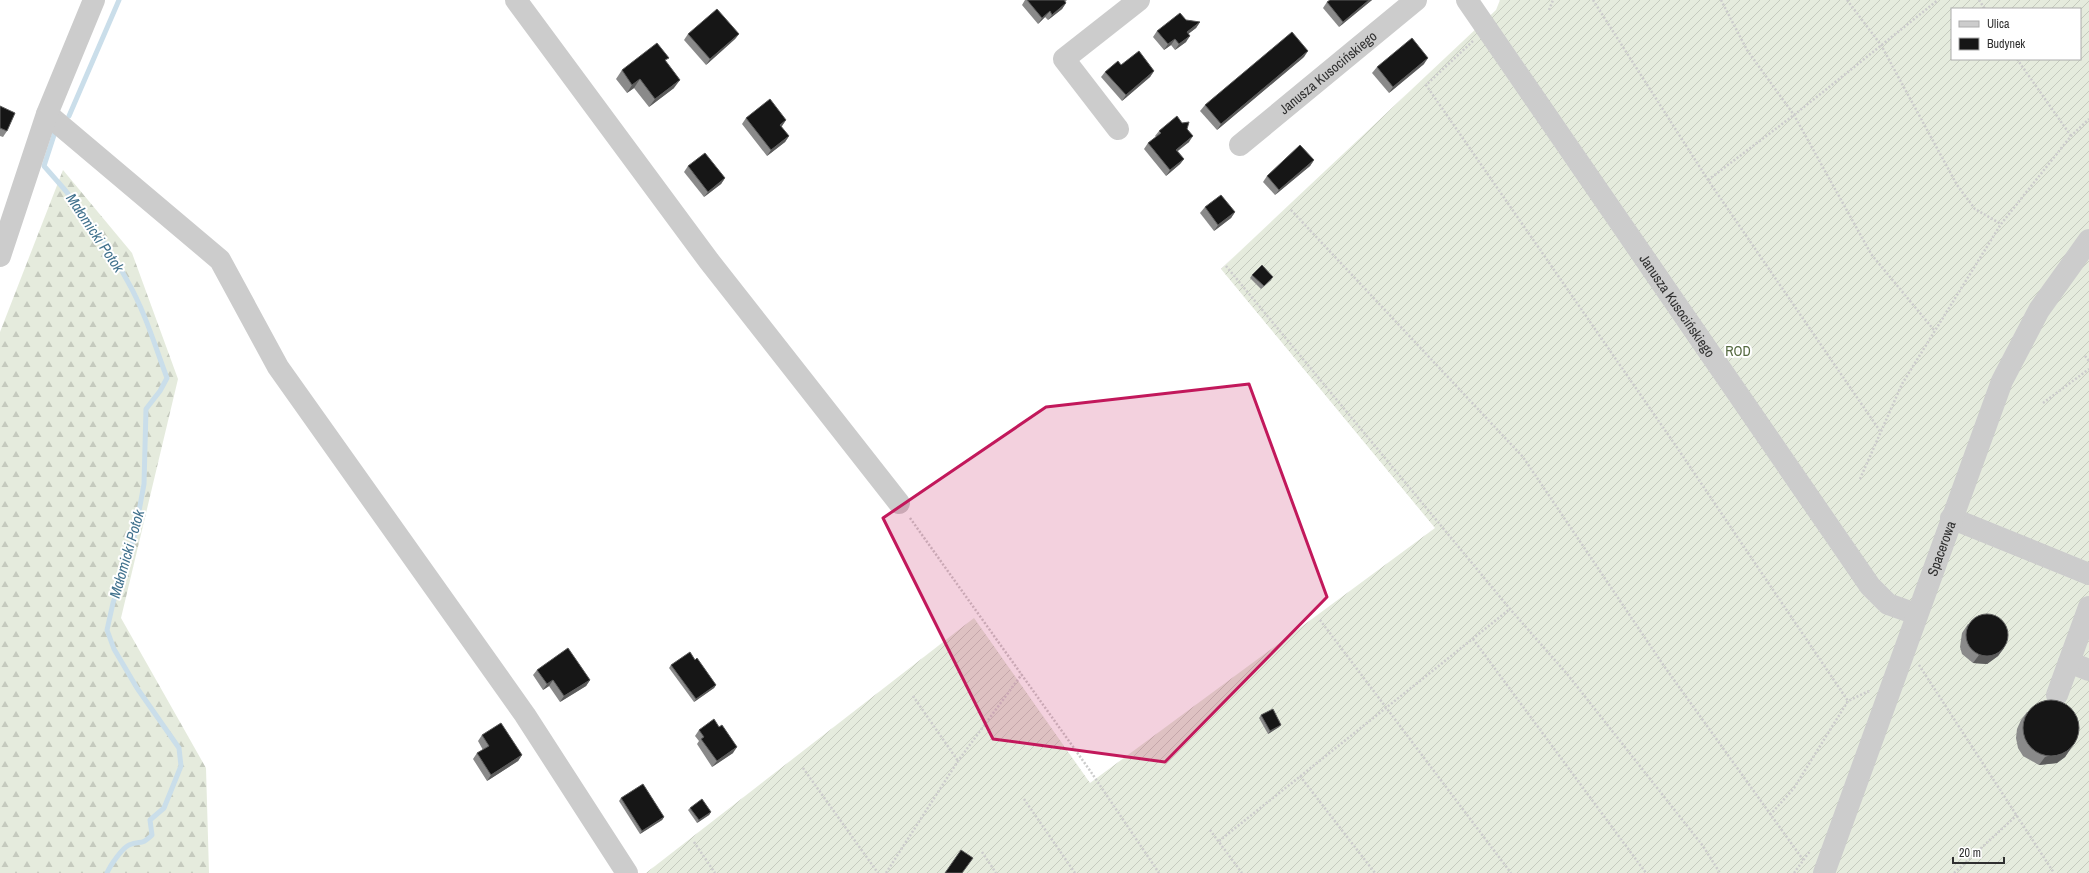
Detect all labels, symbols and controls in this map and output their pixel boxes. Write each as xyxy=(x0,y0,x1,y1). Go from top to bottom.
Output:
legend xyxy=(1951,8,2081,60)
text: Ulica xyxy=(1987,16,2010,32)
street label: Janusza Kusocińskiego xyxy=(1275,27,1381,118)
text: Budynek xyxy=(1987,36,2025,52)
water label: Małomicki Potok xyxy=(61,189,130,277)
street label: Janusza Kusocińskiego xyxy=(1635,251,1719,361)
park label: ROD xyxy=(1725,342,1751,360)
water label: Małomicki Potok xyxy=(104,506,149,600)
street label: Spacerowa xyxy=(1923,518,1960,579)
scale bar xyxy=(1953,839,2004,865)
text: 20 m xyxy=(1959,845,1981,861)

